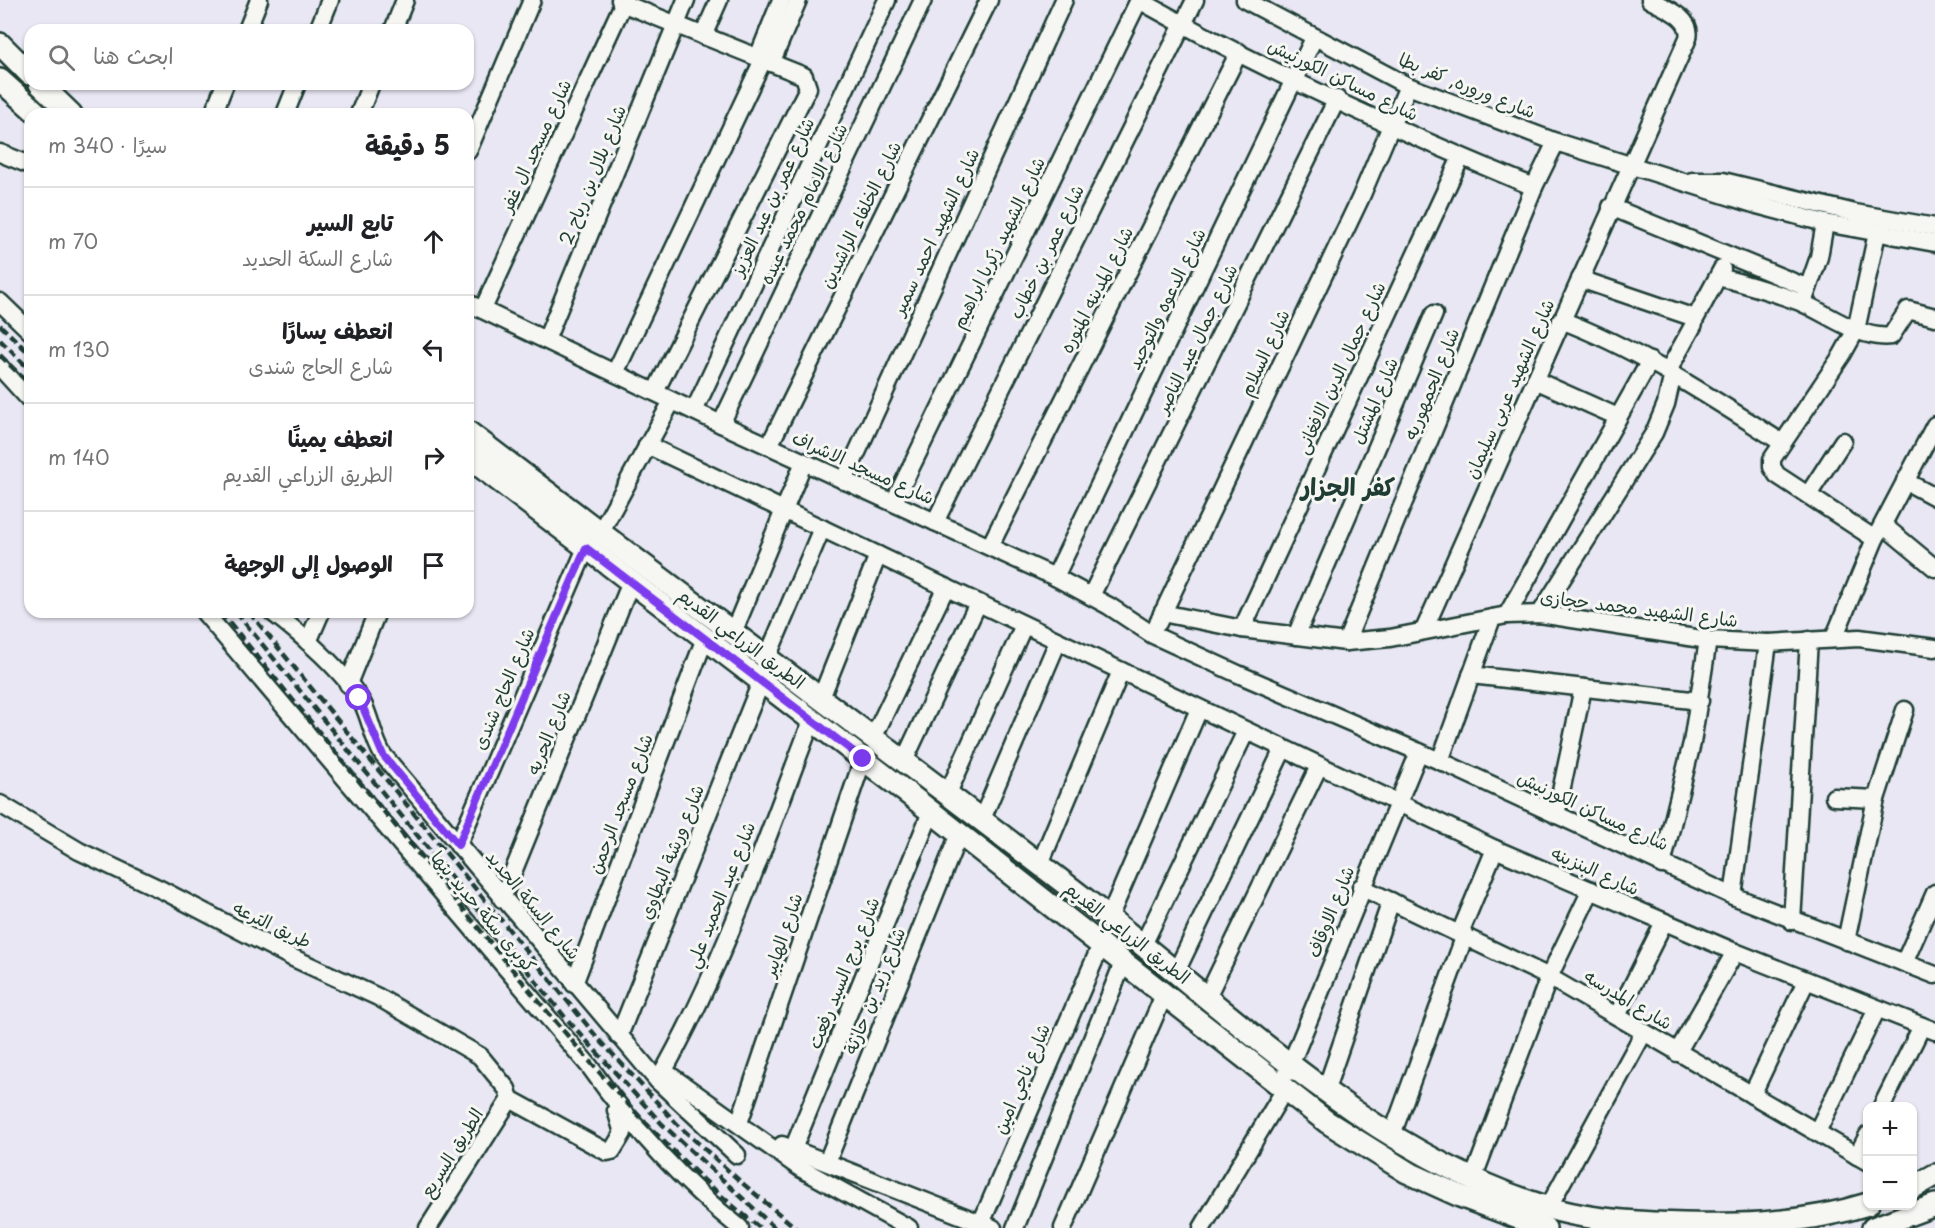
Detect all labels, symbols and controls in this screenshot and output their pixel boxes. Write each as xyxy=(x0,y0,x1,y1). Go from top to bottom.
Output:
search box xyxy=(24,24,474,90)
street label: شارع مساكن الكورنيش xyxy=(1264,31,1423,127)
text: ابحث هنا xyxy=(93,38,174,71)
icon: search xyxy=(45,41,78,74)
street label: شارع وروره, كفر بطا xyxy=(1395,45,1540,124)
street label: شارع مسجد ال غفر xyxy=(491,74,577,218)
street label: شارع بلال بن رباح 2 xyxy=(551,100,632,248)
street label: شارع عمر بن عبد العزيز xyxy=(722,112,820,282)
street label: شارع الامام محمد عبده xyxy=(752,118,855,290)
text: 5 دقيقة xyxy=(365,125,450,164)
text: سيرًا · 340 m xyxy=(48,130,167,160)
street label: شارع الخلفاء الراشدين xyxy=(812,136,907,293)
street label: شارع الشهيد احمد سمير xyxy=(883,143,985,321)
street label: شارع الشهيد زكريا ابراهيم xyxy=(944,152,1053,334)
street label: شارع عمر بن خطاب xyxy=(1001,179,1090,323)
text: تابع السير xyxy=(308,205,393,238)
street label: شارع المدينه المنوره xyxy=(1052,221,1139,357)
street label: شارع الدعوه والتوحيد xyxy=(1120,223,1212,374)
icon: ahead xyxy=(417,225,450,258)
text: 70 m xyxy=(48,226,98,256)
text: شارع السكة الحديد xyxy=(242,243,393,273)
street label: شارع جمال عبد الناصر xyxy=(1147,259,1244,419)
street label: شارع جمال الدين الافغانى xyxy=(1288,277,1392,458)
street label: شارع الشهيد عربى سليمان xyxy=(1457,294,1560,483)
street label: شارع السلام xyxy=(1232,305,1297,401)
text: انعطف يسارًا xyxy=(282,313,393,346)
street label: شارع الجمهوريه xyxy=(1396,323,1465,443)
icon: left xyxy=(417,333,450,366)
text: 130 m xyxy=(48,334,110,364)
text: شارع الحاج شندى xyxy=(249,351,393,381)
street label: شارع المشتل xyxy=(1343,353,1404,448)
text: انعطف يمينًا xyxy=(288,421,393,454)
street label: شارع مسجد الاشراف xyxy=(788,423,939,510)
icon: right xyxy=(417,441,450,474)
text: 140 m xyxy=(48,442,110,472)
text: الطريق الزراعي القديم xyxy=(222,459,393,489)
district label: كفر الجزار xyxy=(1299,468,1395,504)
text: الوصول إلى الوجهة xyxy=(224,546,393,579)
icon: arrive xyxy=(417,549,450,582)
street label: الطريق الزراعي القديم xyxy=(670,581,811,698)
street label: شارع الشهيد محمد حجازى xyxy=(1539,582,1740,633)
street label: شارع الحاج شندى xyxy=(465,623,540,754)
route start xyxy=(345,684,371,710)
street label: شارع الحريه xyxy=(518,686,577,779)
street label: شارع مسجد الرحمن xyxy=(580,729,659,877)
route end xyxy=(849,745,875,771)
street label: شارع مساكن الكورنيش xyxy=(1513,763,1674,857)
street label: شارع ورشة البطاوي xyxy=(631,780,711,923)
street label: شارع عبد الحميد علي xyxy=(678,817,765,973)
street label: شارع البنزينه xyxy=(1547,838,1644,901)
street label: شارع السكة الحديد xyxy=(480,843,588,965)
street label: كوبرى سكة حديد بنها xyxy=(425,844,543,978)
street label: شارع الاوقاف xyxy=(1299,862,1360,961)
street label: الطريق الزراعي القديم xyxy=(1057,874,1197,993)
street label: شارع الهايبر xyxy=(754,889,808,982)
street label: شارع برج السيد رفعت xyxy=(800,892,885,1052)
street label: طريق الترعه xyxy=(229,893,317,954)
street label: شارع زيد بن حارثة xyxy=(836,923,911,1058)
street label: شارع المدرسه xyxy=(1580,962,1678,1036)
street label: شارع ناجي امين xyxy=(985,1019,1060,1140)
street label: الطريق السريع xyxy=(412,1102,490,1203)
map controls xyxy=(1863,1102,1917,1210)
button: + xyxy=(1863,1102,1917,1156)
button: − xyxy=(1863,1156,1917,1210)

